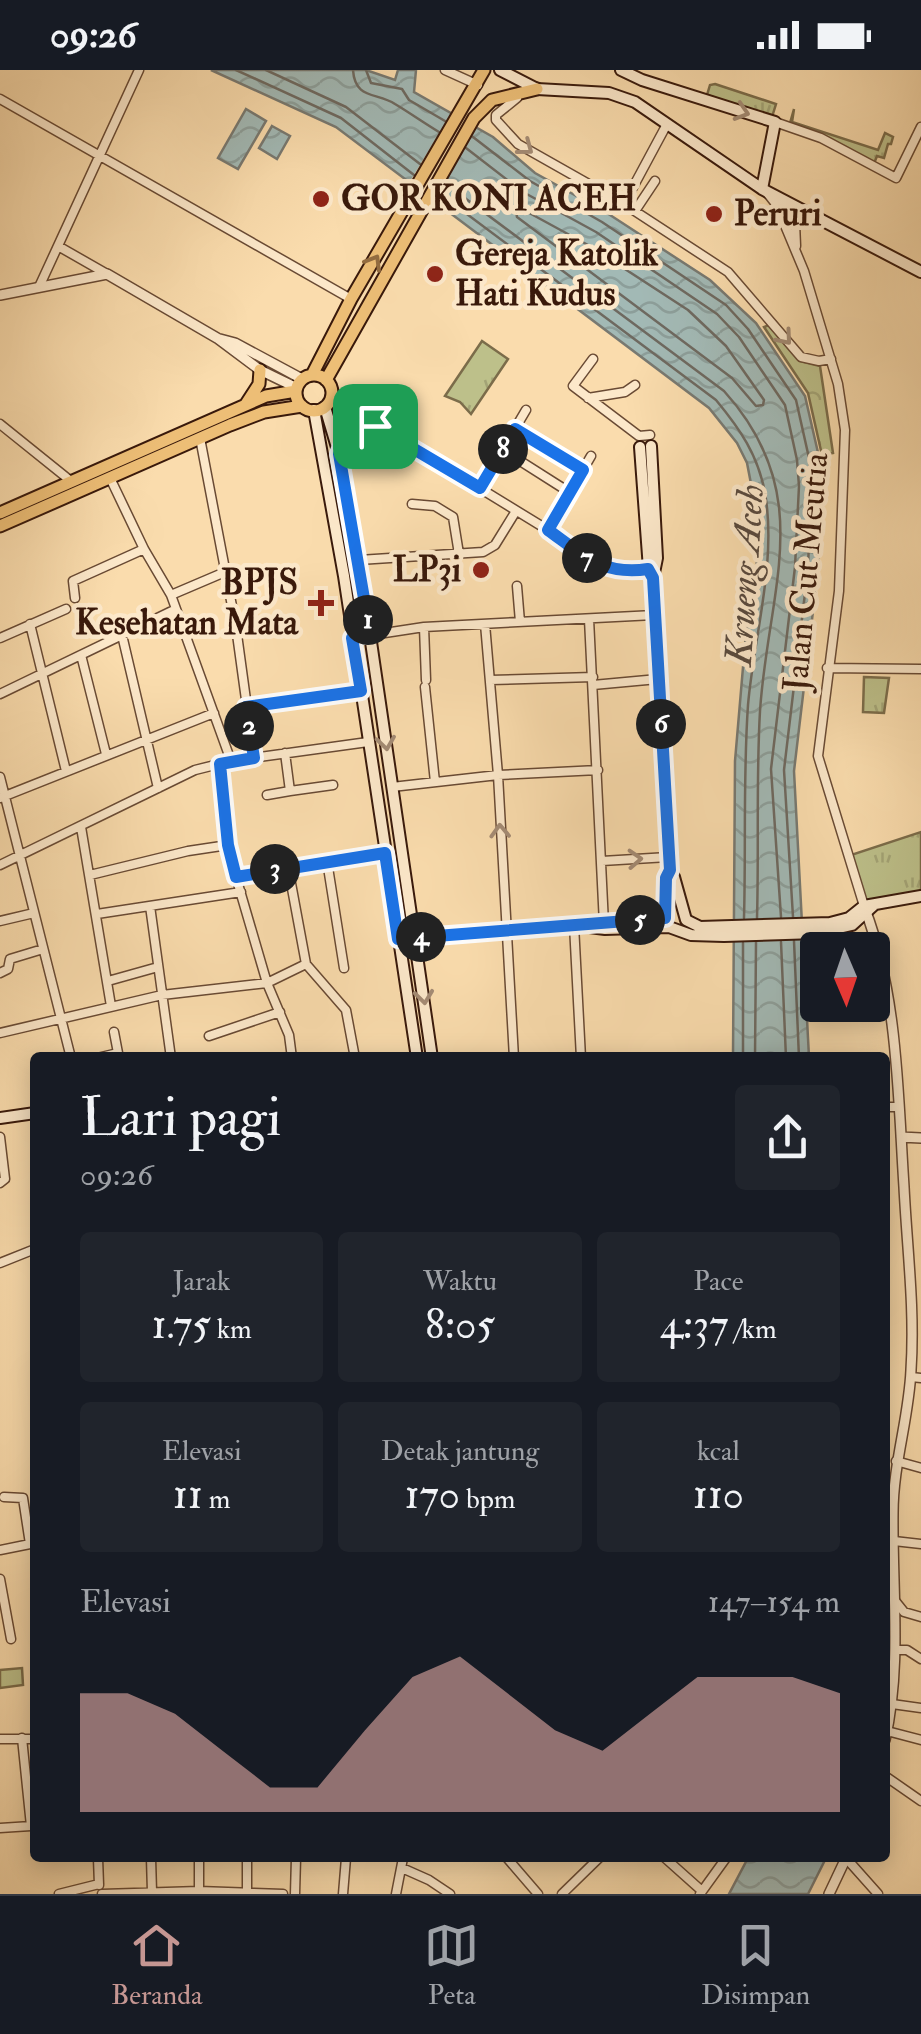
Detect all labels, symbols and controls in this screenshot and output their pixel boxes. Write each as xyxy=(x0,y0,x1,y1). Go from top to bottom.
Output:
text: 09:26 xyxy=(50,11,137,59)
one-way arrow xyxy=(732,100,749,121)
one-way arrow xyxy=(515,137,533,154)
place label: GOR KONI ACEH xyxy=(341,177,636,221)
marker: GOR KONI ACEH xyxy=(310,188,332,210)
place label: Peruri xyxy=(734,192,822,236)
marker: Peruri xyxy=(703,203,725,225)
place label: Gereja Katolik Hati Kudus xyxy=(455,232,659,316)
one-way arrow xyxy=(362,255,381,273)
marker: Gereja Katolik Hati Kudus xyxy=(424,263,446,285)
one-way arrow xyxy=(773,327,791,345)
pin xyxy=(333,384,418,469)
icon: arrive xyxy=(348,399,403,454)
pin: 8 xyxy=(478,424,528,474)
text: 8 xyxy=(496,431,510,466)
street label: Jalan Cut Meutia xyxy=(774,450,838,694)
water label: Krueng Aceh xyxy=(715,483,775,669)
pin: 7 xyxy=(562,533,612,583)
text: 7 xyxy=(581,540,593,575)
place label: LP3i xyxy=(392,548,462,592)
marker: LP3i xyxy=(470,559,492,581)
place label: BPJS Kesehatan Mata xyxy=(75,561,300,645)
marker: BPJS Kesehatan Mata xyxy=(308,590,334,616)
pin: 1 xyxy=(343,595,393,645)
text: 1 xyxy=(363,602,373,637)
pin: 6 xyxy=(636,699,686,749)
pin: 2 xyxy=(224,701,274,751)
text: 6 xyxy=(654,706,668,741)
text: 2 xyxy=(242,708,256,743)
one-way arrow xyxy=(375,735,396,752)
one-way arrow xyxy=(490,823,511,839)
pin: 3 xyxy=(250,844,300,894)
one-way arrow xyxy=(627,849,643,870)
text: 3 xyxy=(270,851,280,886)
pin: 5 xyxy=(615,895,665,945)
text: 5 xyxy=(634,902,646,937)
pin: 4 xyxy=(396,912,446,962)
text: 4 xyxy=(413,919,429,954)
north arrow xyxy=(800,932,890,1022)
map controls xyxy=(800,932,890,1022)
one-way arrow xyxy=(413,990,434,1006)
text: Lari pagi xyxy=(80,1083,281,1152)
button: share xyxy=(735,1085,840,1190)
text: 09:26 xyxy=(80,1155,153,1195)
text: Jarak xyxy=(173,1264,230,1299)
text: Waktu xyxy=(423,1264,497,1299)
text: Pace xyxy=(693,1264,743,1299)
text: 1.75 xyxy=(152,1299,211,1351)
text: 8:05 xyxy=(425,1299,495,1351)
text: 4:37 xyxy=(660,1299,728,1351)
text: km xyxy=(211,1312,252,1347)
text: /km xyxy=(728,1312,777,1347)
text: Elevasi xyxy=(162,1434,241,1469)
text: Detak jantung xyxy=(381,1434,539,1469)
text: kcal xyxy=(697,1434,740,1469)
text: 11 xyxy=(173,1469,203,1521)
text: 170 xyxy=(404,1469,460,1521)
text: 110 xyxy=(693,1469,744,1521)
text: m xyxy=(203,1482,230,1517)
text: bpm xyxy=(460,1482,516,1517)
text: Elevasi xyxy=(80,1582,171,1622)
text: 147–154 m xyxy=(708,1582,840,1622)
tab: Beranda xyxy=(111,1918,203,2013)
tab: Peta xyxy=(424,1918,479,2013)
tab: Disimpan xyxy=(701,1918,810,2013)

